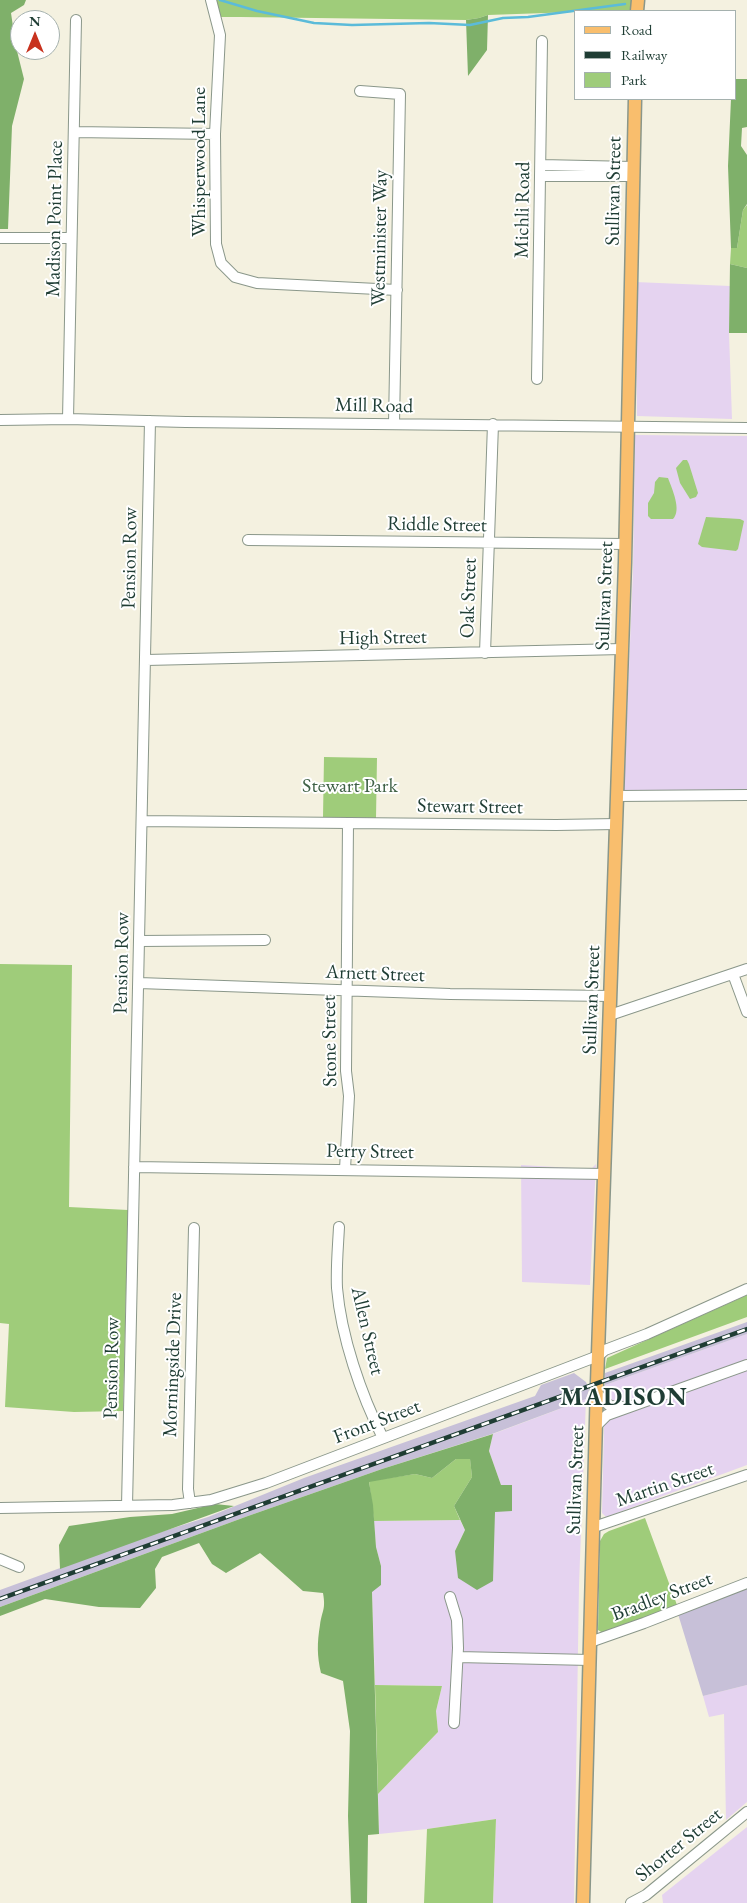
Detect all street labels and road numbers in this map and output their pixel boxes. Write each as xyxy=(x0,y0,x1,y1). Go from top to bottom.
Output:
street label: Whisperwood Lane xyxy=(188,87,212,237)
street label: Sullivan Street xyxy=(601,136,627,246)
street label: Madison Point Place xyxy=(42,141,68,297)
street label: Michli Road xyxy=(510,161,536,259)
street label: Westminister Way xyxy=(367,169,393,307)
street label: Mill Road xyxy=(335,393,413,419)
street label: Pension Row xyxy=(117,507,143,609)
street label: Riddle Street xyxy=(387,512,487,538)
street label: Sullivan Street xyxy=(591,541,619,651)
street label: Oak Street xyxy=(456,557,482,639)
street label: High Street xyxy=(339,625,427,651)
street label: Stewart Street xyxy=(417,794,523,820)
street label: Pension Row xyxy=(109,912,135,1014)
street label: Sullivan Street xyxy=(578,945,606,1055)
street label: Arnett Street xyxy=(325,960,425,988)
street label: Stone Street xyxy=(317,995,343,1087)
street label: Perry Street xyxy=(326,1139,414,1165)
street label: Allen Street xyxy=(345,1285,389,1377)
street label: Morningside Drive xyxy=(158,1292,188,1438)
street label: Pension Row xyxy=(99,1317,125,1419)
street label: Front Street xyxy=(330,1394,424,1450)
street label: Sullivan Street xyxy=(562,1425,590,1535)
street label: Martin Street xyxy=(613,1457,717,1513)
street label: Bradley Street xyxy=(608,1567,716,1627)
street label: Shorter Street xyxy=(631,1803,727,1887)

